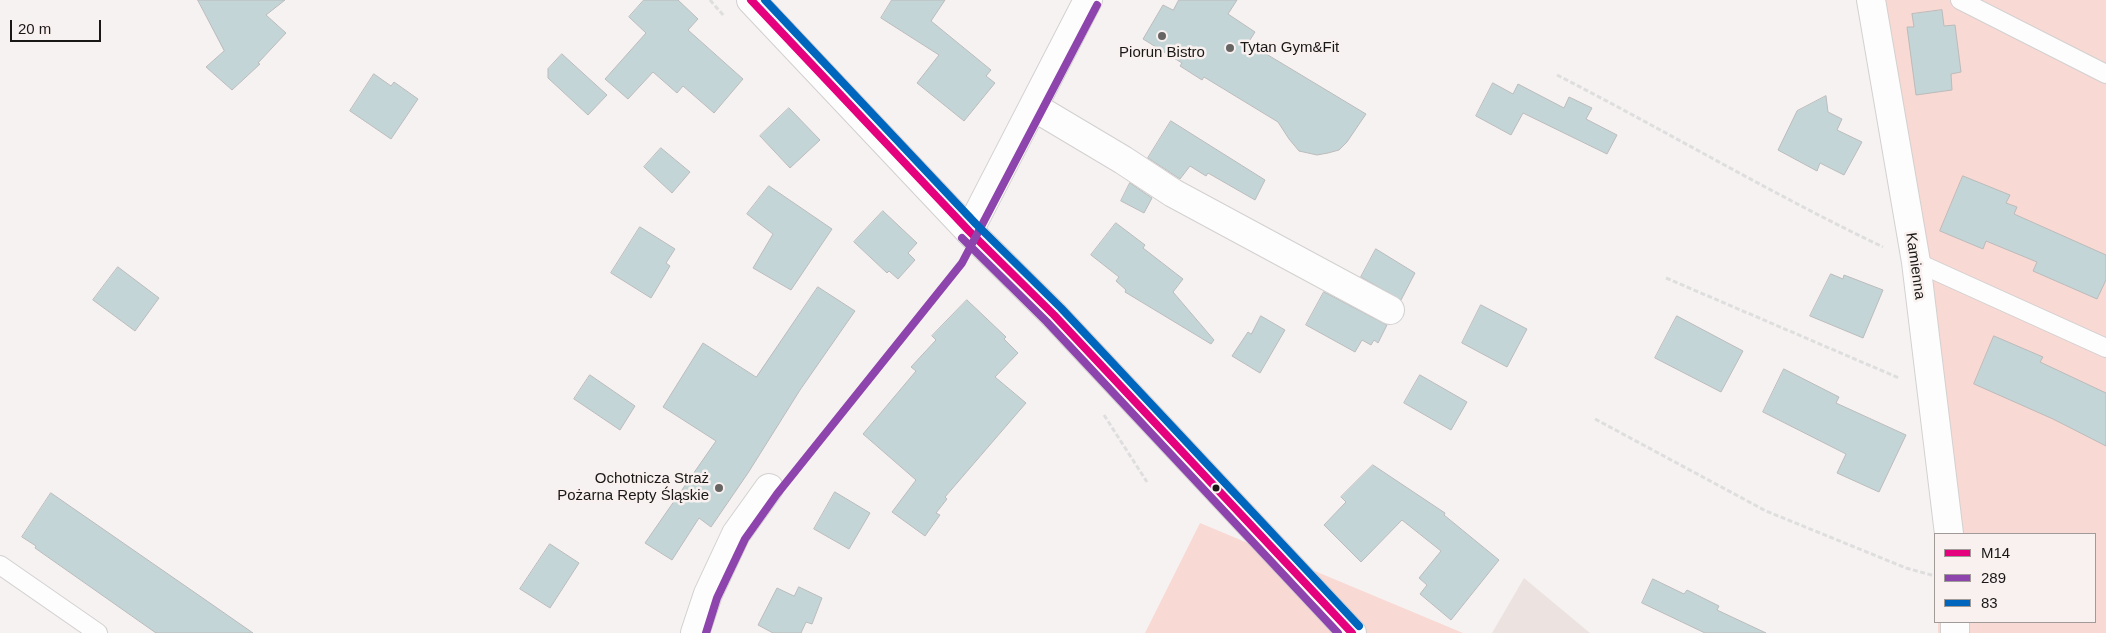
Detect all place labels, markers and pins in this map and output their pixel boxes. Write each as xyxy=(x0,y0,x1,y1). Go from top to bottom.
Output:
marker: Piorun Bistro xyxy=(1156,30,1168,42)
place label: Tytan Gym&Fit xyxy=(1240,39,1339,57)
marker: Tytan Gym&Fit xyxy=(1224,42,1236,54)
place label: Piorun Bistro xyxy=(1119,44,1205,62)
place label: Ochotnicza Straż Pożarna Repty Śląskie xyxy=(557,470,709,505)
marker: Ochotnicza Straż Pożarna Repty Śląskie xyxy=(713,482,725,494)
unlabelled marker xyxy=(1211,483,1221,493)

